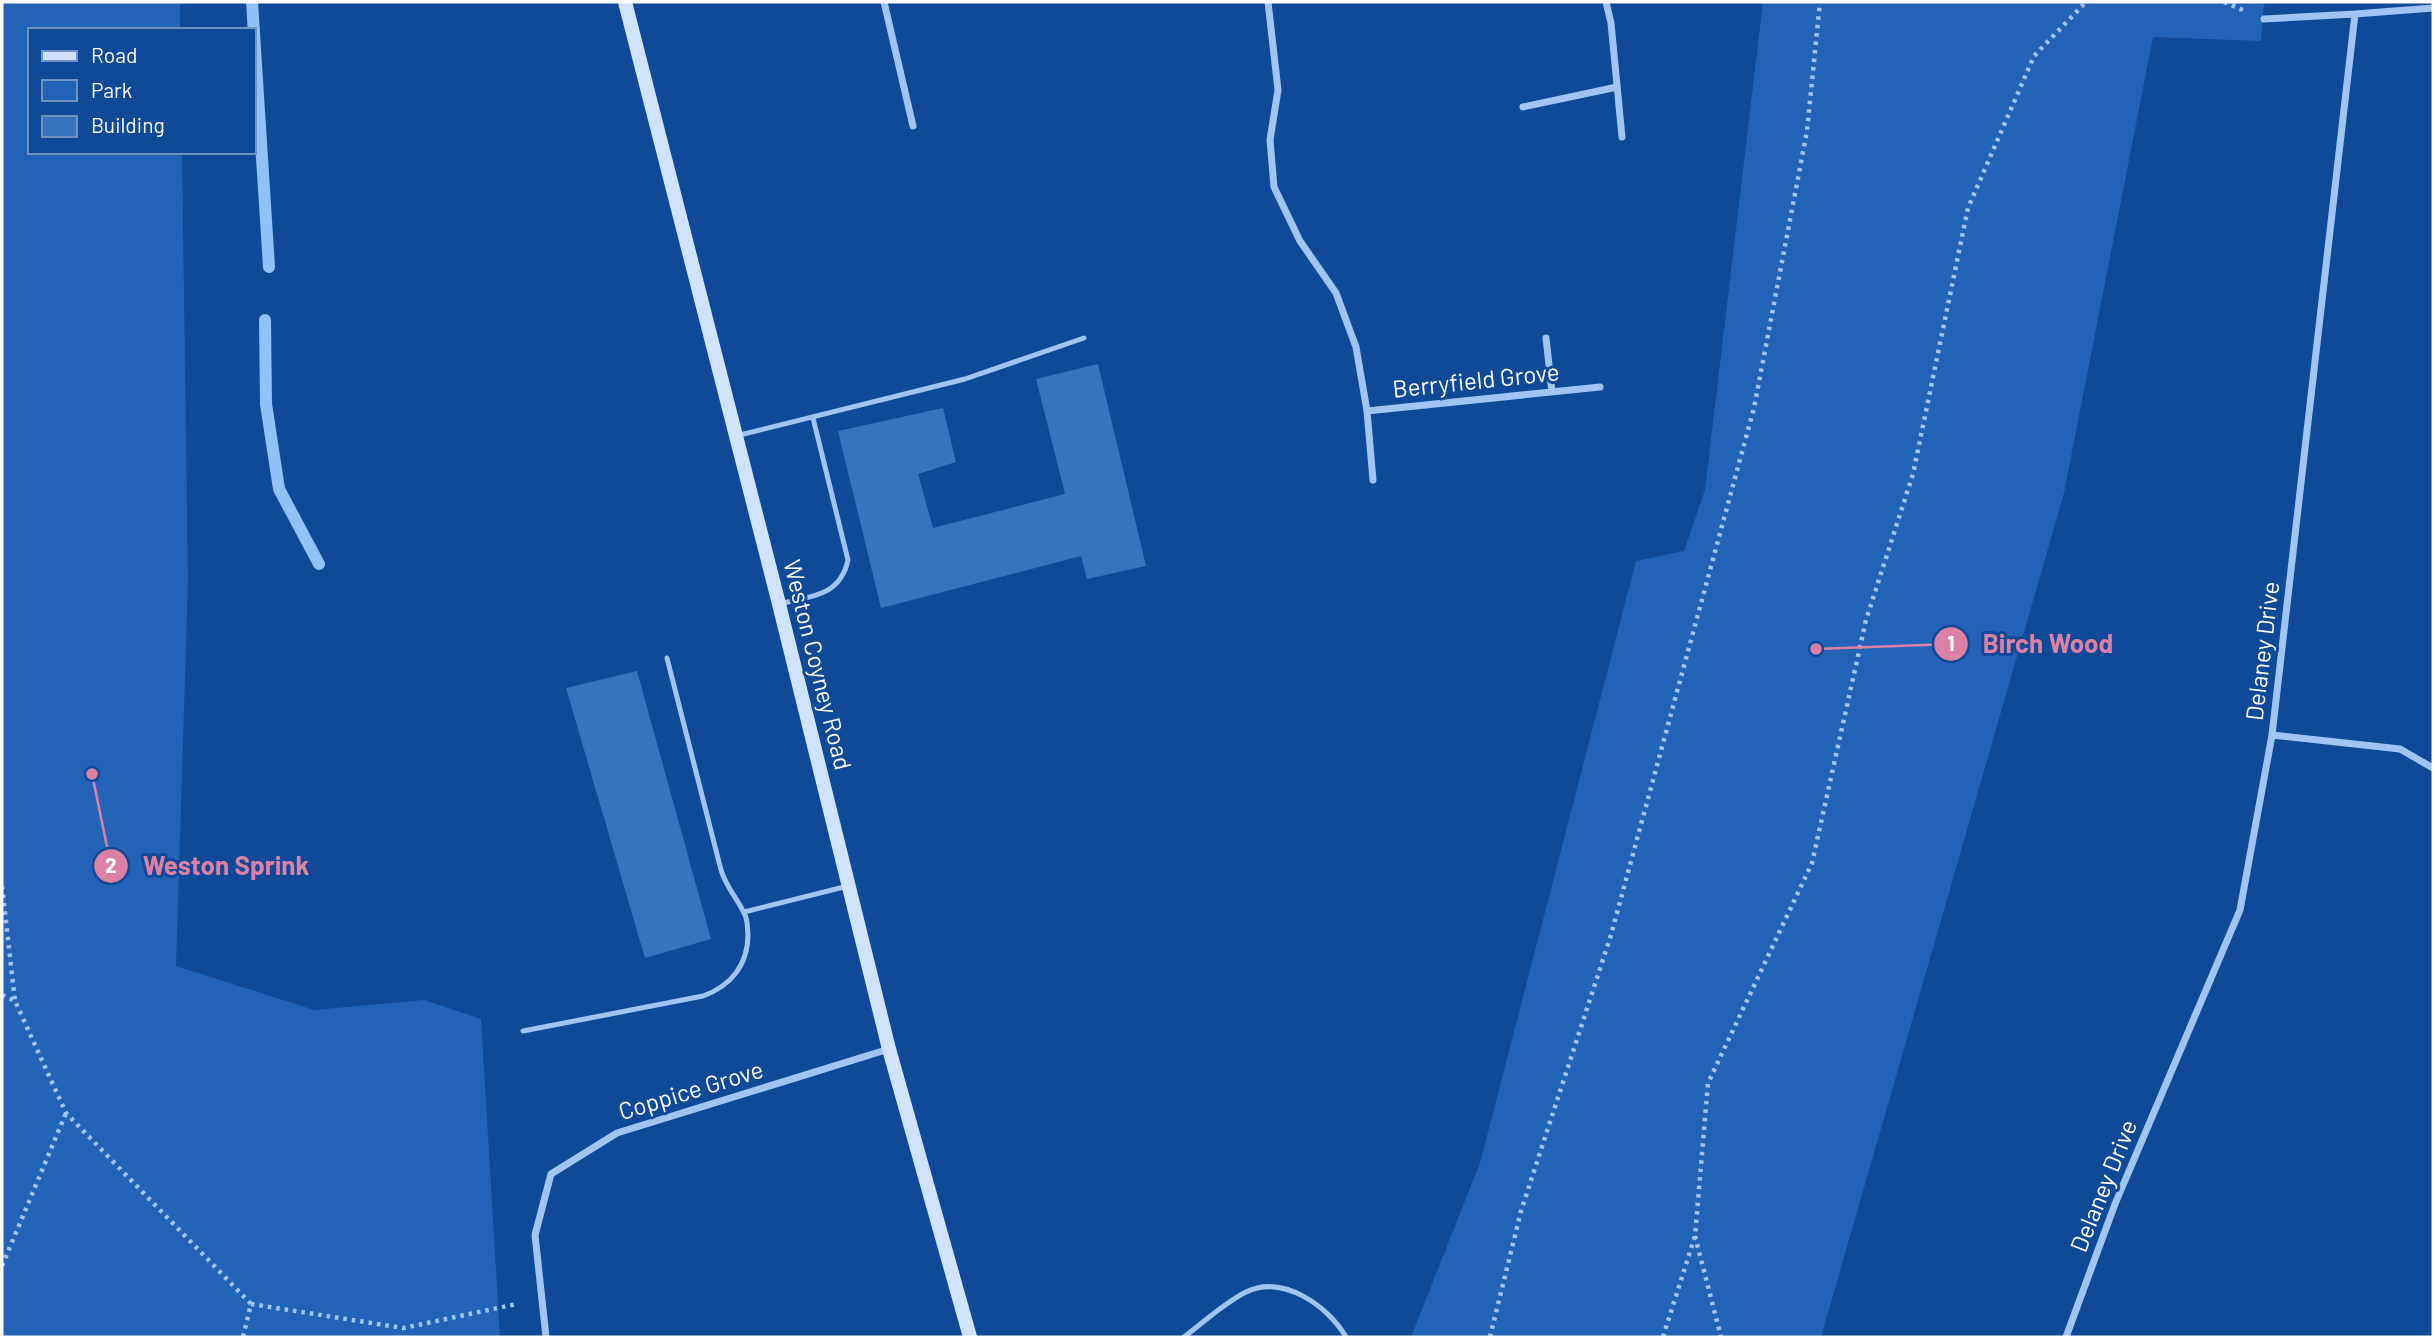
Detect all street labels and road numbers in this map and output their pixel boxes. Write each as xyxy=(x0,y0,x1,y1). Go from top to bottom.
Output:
street label: Berryfield Grove xyxy=(1391,356,1561,403)
street label: Weston Coyney Road xyxy=(778,557,859,773)
street label: Delaney Drive xyxy=(2239,580,2284,722)
street label: Coppice Grove xyxy=(615,1054,767,1125)
street label: Delaney Drive xyxy=(2063,1115,2142,1256)

